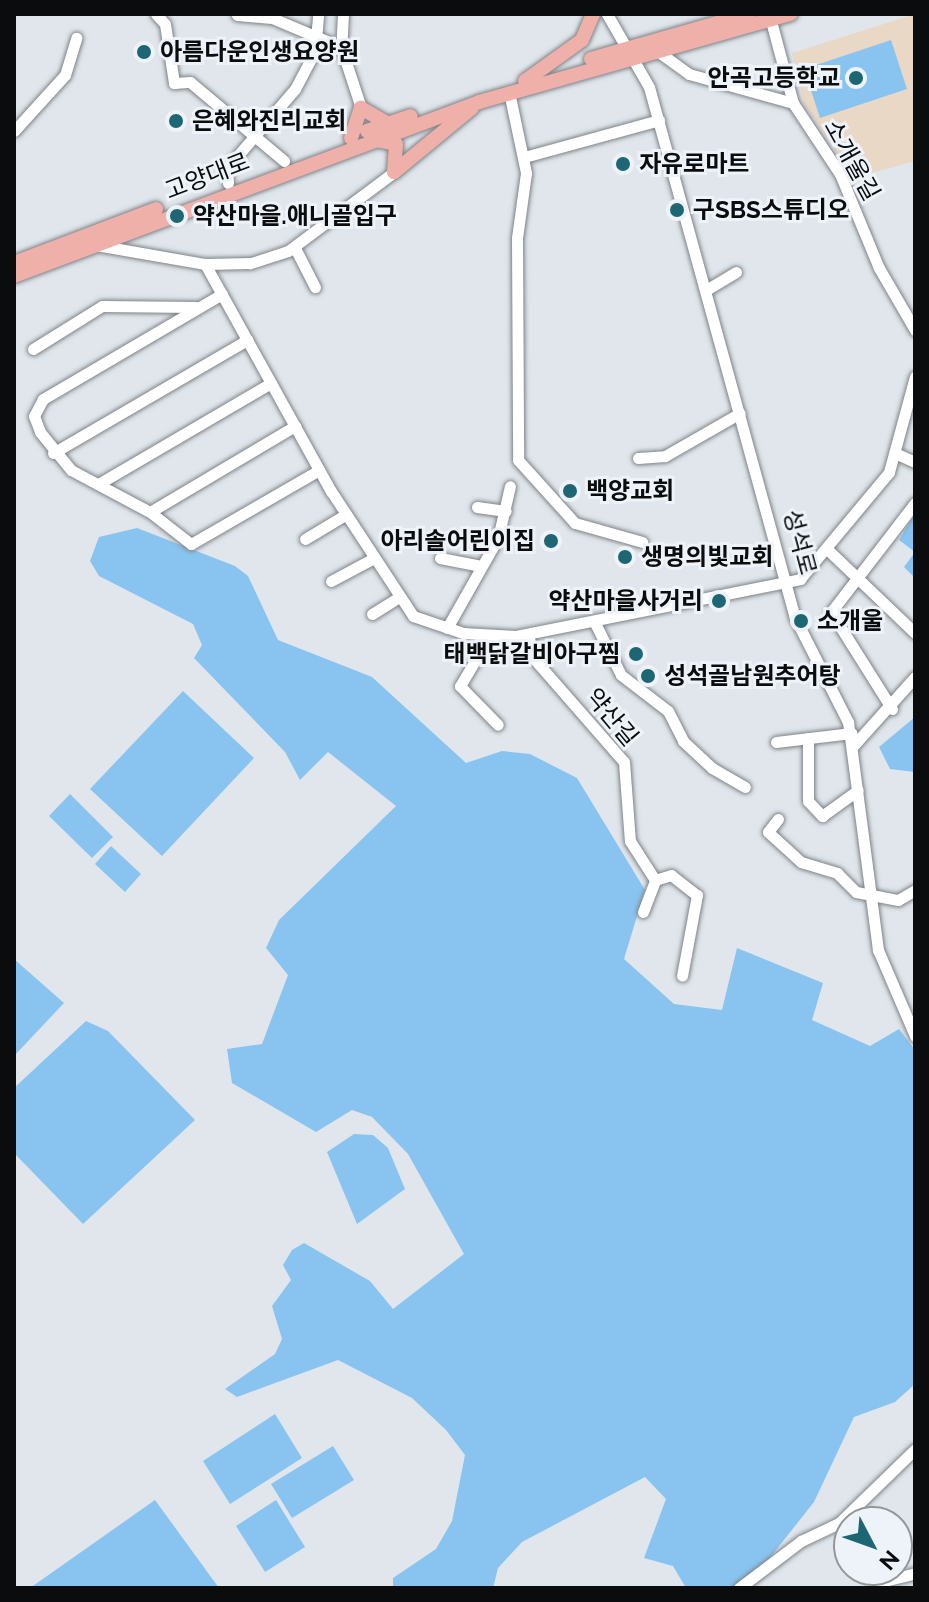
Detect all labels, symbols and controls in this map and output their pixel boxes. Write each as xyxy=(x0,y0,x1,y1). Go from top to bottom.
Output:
place label: 아름다운인생요양원 xyxy=(160,38,359,66)
marker: 아름다운인생요양원 xyxy=(135,43,153,61)
place label: 안곡고등학교 xyxy=(708,64,840,92)
marker: 안곡고등학교 xyxy=(847,69,865,87)
place label: 은혜와진리교회 xyxy=(192,107,347,135)
marker: 은혜와진리교회 xyxy=(167,112,185,130)
street label: 소개울길 xyxy=(818,114,886,206)
street label: 고양대로 xyxy=(161,147,253,205)
place label: 자유로마트 xyxy=(639,150,749,178)
marker: 자유로마트 xyxy=(614,155,632,173)
place label: 구SBS스튜디오 xyxy=(693,196,849,224)
marker: 구SBS스튜디오 xyxy=(668,201,686,219)
place label: 약산마을.애니골입구 xyxy=(193,202,397,230)
marker: 약산마을.애니골입구 xyxy=(168,207,186,225)
place label: 백양교회 xyxy=(586,477,674,505)
marker: 백양교회 xyxy=(561,482,579,500)
street label: 성석로 xyxy=(778,506,822,578)
place label: 아리솔어린이집 xyxy=(380,527,535,555)
marker: 아리솔어린이집 xyxy=(542,532,560,550)
place label: 생명의빛교회 xyxy=(641,543,773,571)
marker: 생명의빛교회 xyxy=(616,548,634,566)
place label: 약산마을사거리 xyxy=(548,587,703,615)
marker: 약산마을사거리 xyxy=(710,592,728,610)
place label: 소개울 xyxy=(817,607,883,635)
marker: 소개울 xyxy=(792,612,810,630)
place label: 태백닭갈비아구찜 xyxy=(443,640,620,668)
marker: 태백닭갈비아구찜 xyxy=(627,645,645,663)
place label: 성석골남원추어탕 xyxy=(664,662,841,690)
marker: 성석골남원추어탕 xyxy=(639,667,657,685)
street label: 약산길 xyxy=(580,682,644,752)
north arrow xyxy=(833,1506,913,1586)
text: N xyxy=(874,1546,905,1575)

